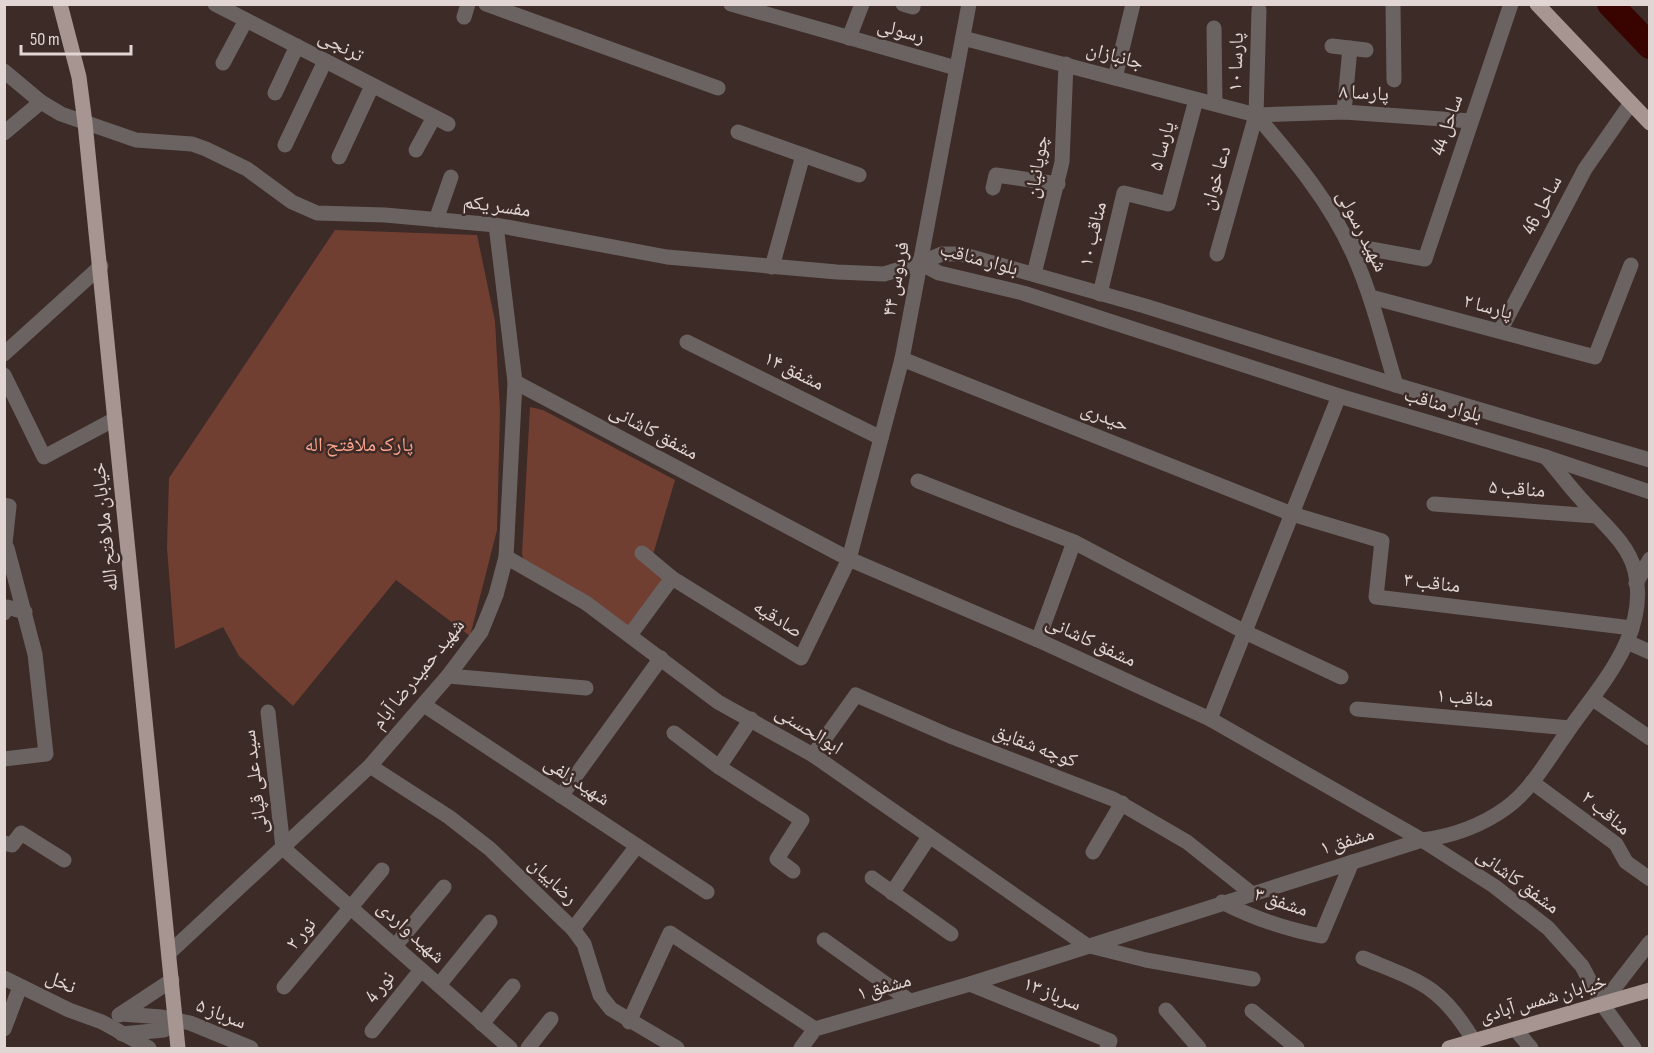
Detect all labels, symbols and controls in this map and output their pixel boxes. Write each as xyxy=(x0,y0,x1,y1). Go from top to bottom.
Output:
street label: رسولی xyxy=(875,13,927,49)
scale bar xyxy=(21,18,130,56)
street label: ترنجی xyxy=(314,25,368,68)
text: 50 m xyxy=(30,29,60,50)
street label: پارسا ۱۰ xyxy=(1223,32,1249,92)
street label: جانبازان xyxy=(1084,37,1147,75)
street label: پارسا ۸ xyxy=(1338,80,1390,106)
street label: ساحل 44 xyxy=(1425,91,1469,159)
street label: پارسا ۵ xyxy=(1144,119,1180,173)
street label: چوپانیان xyxy=(1020,133,1054,200)
street label: دعا خوان xyxy=(1195,143,1237,213)
street label: ساحل 46 xyxy=(1517,172,1567,238)
street label: شهید رسولی xyxy=(1331,186,1393,276)
street label: مفسر یکم xyxy=(462,189,532,224)
street label: مناقب ۱۰ xyxy=(1074,199,1112,269)
street label: بلوار مناقب xyxy=(937,237,1021,281)
street label: فردوس ۴۴ xyxy=(877,240,915,318)
street label: پارسا ۲ xyxy=(1461,289,1515,325)
street label: مشفق ۱۴ xyxy=(760,346,828,396)
street label: بلوار مناقب xyxy=(1401,382,1485,428)
street label: حیدری xyxy=(1078,397,1133,437)
street label: مشفق کاشانی xyxy=(606,399,702,465)
park label: پارک ملافتح اله xyxy=(305,433,413,457)
street label: خیابان ملا فتح الله xyxy=(86,461,124,593)
street label: مناقب ۵ xyxy=(1488,475,1546,503)
street label: مناقب ۳ xyxy=(1402,568,1462,598)
street label: صادقیه xyxy=(749,595,807,643)
street label: مشفق کاشانی xyxy=(1042,610,1140,672)
street label: شهید حمیدرضا آبام xyxy=(366,614,471,735)
street label: مناقب ۱ xyxy=(1436,684,1494,712)
street label: ابوالحسنی xyxy=(771,700,847,760)
street label: کوچه شقایق xyxy=(989,719,1081,773)
street label: سید علی قپانی xyxy=(237,729,273,835)
street label: شهید زلفی xyxy=(539,751,615,811)
street label: مناقب ۲ xyxy=(1576,786,1636,840)
street label: مشفق ۱ xyxy=(1317,821,1377,861)
street label: مشفق کاشانی xyxy=(1472,843,1564,919)
street label: رضاییان xyxy=(523,852,583,910)
street label: مشفق ۳ xyxy=(1251,882,1311,922)
street label: شهید واردی xyxy=(372,895,450,969)
street label: نور ۲ xyxy=(281,913,321,955)
street label: نخل xyxy=(42,965,80,999)
street label: نور 4 xyxy=(360,966,400,1008)
street label: مشفق ۱ xyxy=(854,968,914,1006)
street label: خیابان شمس آبادی xyxy=(1477,969,1610,1029)
street label: سرباز ۱۳ xyxy=(1019,972,1085,1016)
street label: سرباز ۵ xyxy=(193,994,249,1034)

